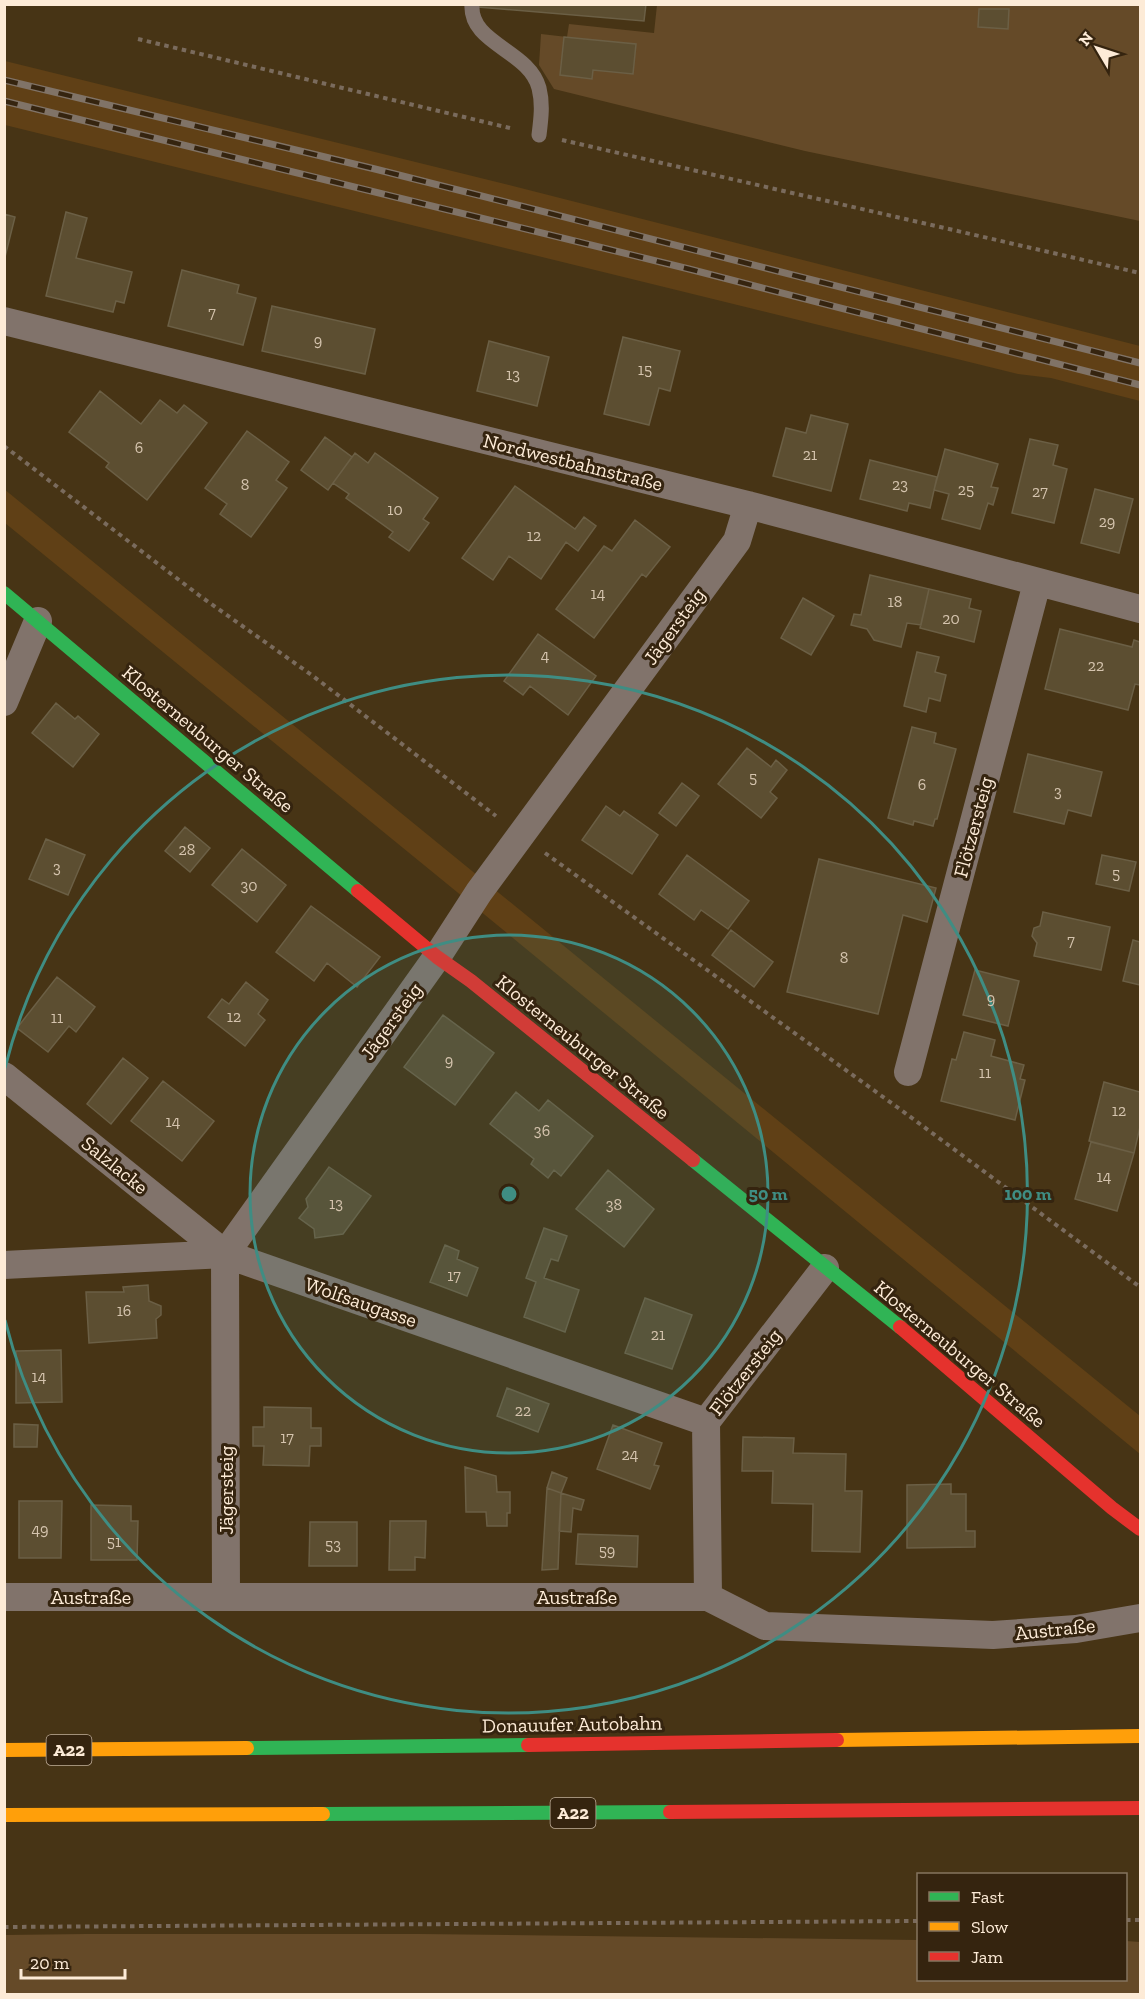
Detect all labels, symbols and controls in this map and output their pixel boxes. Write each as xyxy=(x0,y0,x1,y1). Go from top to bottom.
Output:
north arrow xyxy=(1067,18,1127,78)
text: N xyxy=(1075,28,1097,50)
house number: 7 xyxy=(208,303,216,322)
house number: 9 xyxy=(314,331,322,350)
house number: 15 xyxy=(638,360,652,379)
house number: 13 xyxy=(506,365,520,384)
street label: Nordwestbahnstraße xyxy=(481,428,665,496)
house number: 6 xyxy=(135,438,143,457)
house number: 21 xyxy=(803,445,817,464)
house number: 8 xyxy=(241,475,249,494)
house number: 23 xyxy=(892,475,908,494)
house number: 25 xyxy=(958,480,974,499)
house number: 27 xyxy=(1032,482,1048,501)
house number: 10 xyxy=(387,500,403,519)
house number: 29 xyxy=(1099,512,1115,531)
house number: 12 xyxy=(527,526,541,545)
street label: Jägersteig xyxy=(638,583,710,669)
house number: 14 xyxy=(591,584,606,603)
house number: 18 xyxy=(888,592,902,611)
house number: 20 xyxy=(942,609,960,628)
house number: 4 xyxy=(541,646,550,665)
house number: 22 xyxy=(1088,656,1104,675)
street label: Klosterneuburger Straße xyxy=(117,660,299,818)
house number: 5 xyxy=(749,768,757,787)
street label: Flötzersteig xyxy=(948,774,998,880)
house number: 6 xyxy=(918,775,926,794)
house number: 3 xyxy=(1054,782,1062,801)
house number: 28 xyxy=(179,840,195,859)
house number: 3 xyxy=(53,858,61,877)
house number: 5 xyxy=(1112,864,1120,883)
house number: 30 xyxy=(240,876,258,895)
house number: 7 xyxy=(1067,931,1075,950)
house number: 8 xyxy=(840,948,848,967)
street label: Klosterneuburger Straße xyxy=(491,970,675,1124)
street label: Jägersteig xyxy=(355,978,427,1064)
house number: 9 xyxy=(987,989,995,1008)
house number: 12 xyxy=(227,1007,241,1026)
house number: 11 xyxy=(51,1008,63,1027)
house number: 9 xyxy=(445,1051,453,1070)
house number: 11 xyxy=(979,1063,991,1082)
house number: 12 xyxy=(1112,1101,1126,1120)
house number: 14 xyxy=(166,1112,181,1131)
house number: 36 xyxy=(534,1121,550,1140)
street label: Salzlacke xyxy=(77,1131,153,1199)
house number: 14 xyxy=(1097,1167,1112,1186)
text: 50 m xyxy=(749,1183,788,1205)
text: 100 m xyxy=(1004,1183,1052,1205)
centre of rings xyxy=(499,1184,519,1204)
house number: 13 xyxy=(329,1194,343,1213)
house number: 38 xyxy=(606,1195,622,1214)
house number: 17 xyxy=(447,1266,461,1285)
street label: Wolfsaugasse xyxy=(302,1272,420,1332)
street label: Klosterneuburger Straße xyxy=(869,1275,1051,1433)
house number: 16 xyxy=(117,1301,131,1320)
street label: Flötzersteig xyxy=(704,1324,786,1420)
house number: 21 xyxy=(651,1325,665,1344)
house number: 14 xyxy=(32,1367,47,1386)
house number: 22 xyxy=(515,1401,531,1420)
house number: 17 xyxy=(280,1428,294,1447)
street label: Jägersteig xyxy=(214,1445,238,1535)
house number: 24 xyxy=(622,1445,639,1464)
house number: 49 xyxy=(31,1520,49,1539)
house number: 51 xyxy=(107,1532,121,1551)
house number: 53 xyxy=(325,1535,341,1554)
house number: 59 xyxy=(599,1541,615,1560)
street label: Austraße xyxy=(51,1585,131,1609)
street label: Austraße xyxy=(537,1585,617,1609)
street label: Austraße xyxy=(1014,1613,1096,1645)
street label: Donauufer Autobahn xyxy=(482,1710,663,1738)
road number: A22 xyxy=(46,1735,92,1765)
road number: A22 xyxy=(550,1798,596,1828)
legend xyxy=(917,1873,1127,1981)
text: Fast xyxy=(971,1886,1004,1908)
text: Slow xyxy=(971,1916,1008,1938)
scale bar xyxy=(21,1942,124,1980)
text: Jam xyxy=(971,1946,1003,1968)
text: 20 m xyxy=(30,1952,70,1974)

